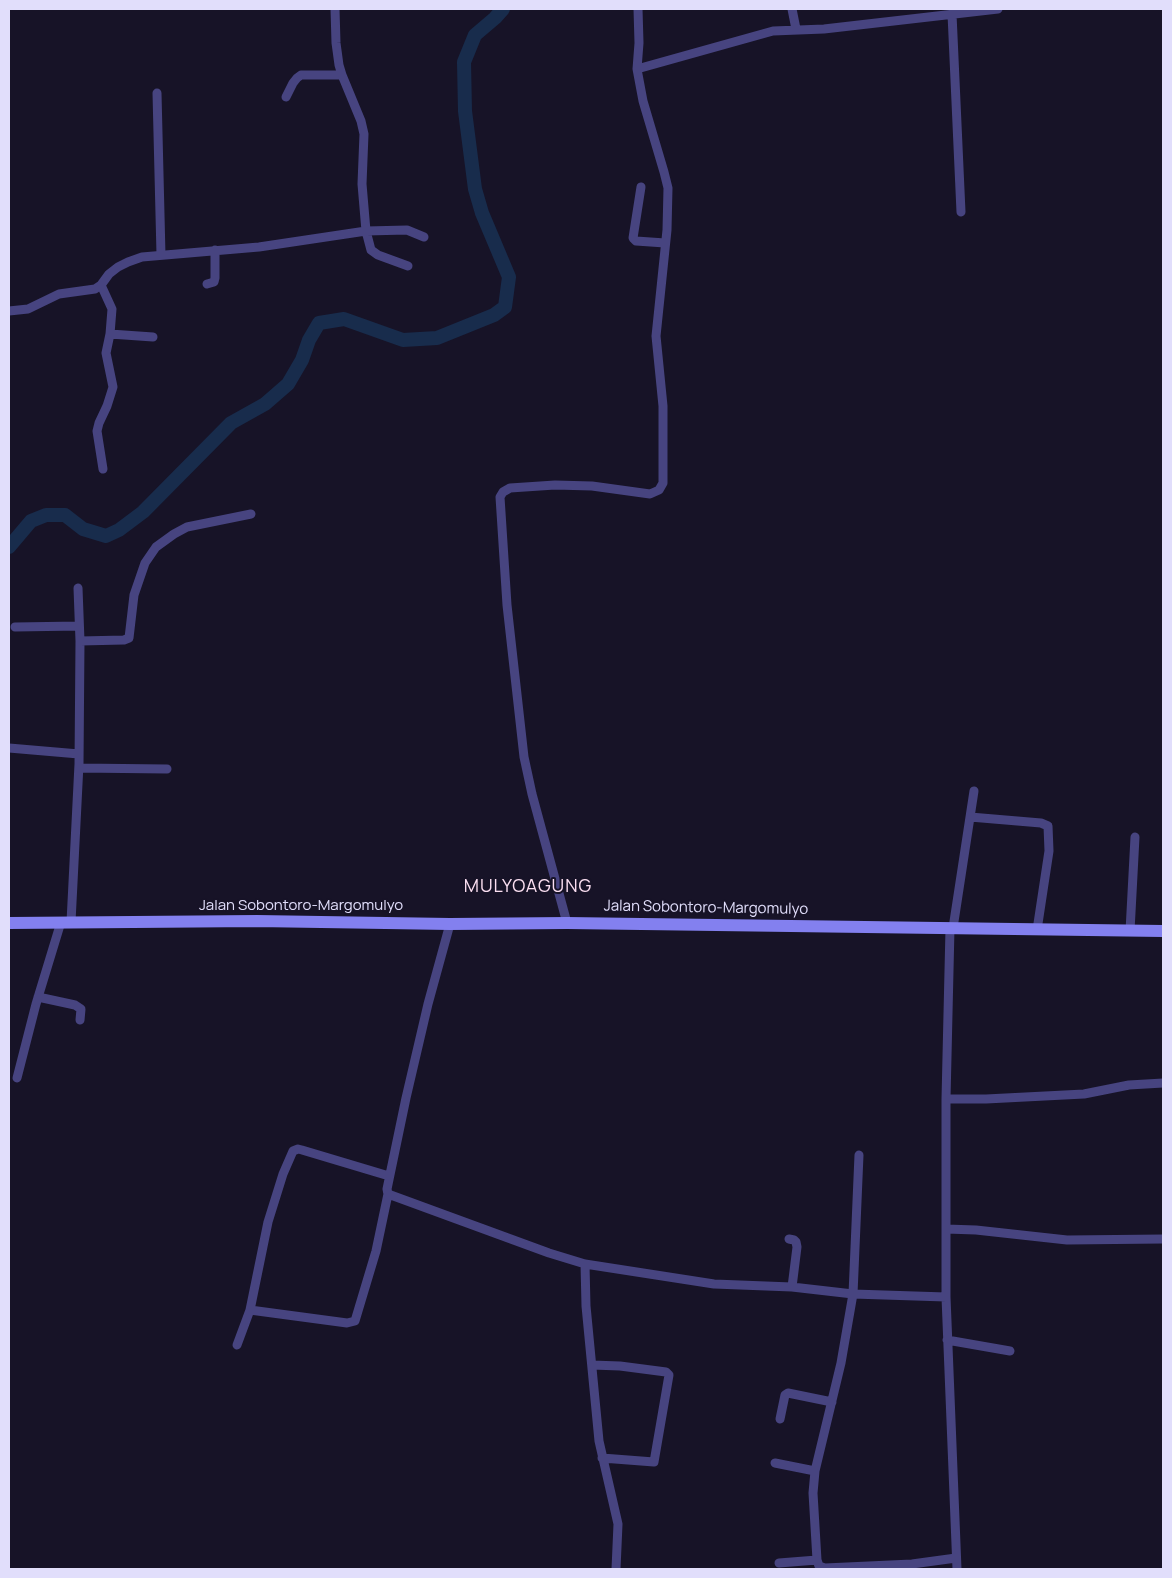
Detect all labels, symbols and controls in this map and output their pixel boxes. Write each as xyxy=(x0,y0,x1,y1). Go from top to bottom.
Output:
district label: MULYOAGUNG xyxy=(463,876,593,898)
street label: Jalan Sobontoro-Margomulyo xyxy=(199,897,403,915)
street label: Jalan Sobontoro-Margomulyo xyxy=(604,897,808,919)

